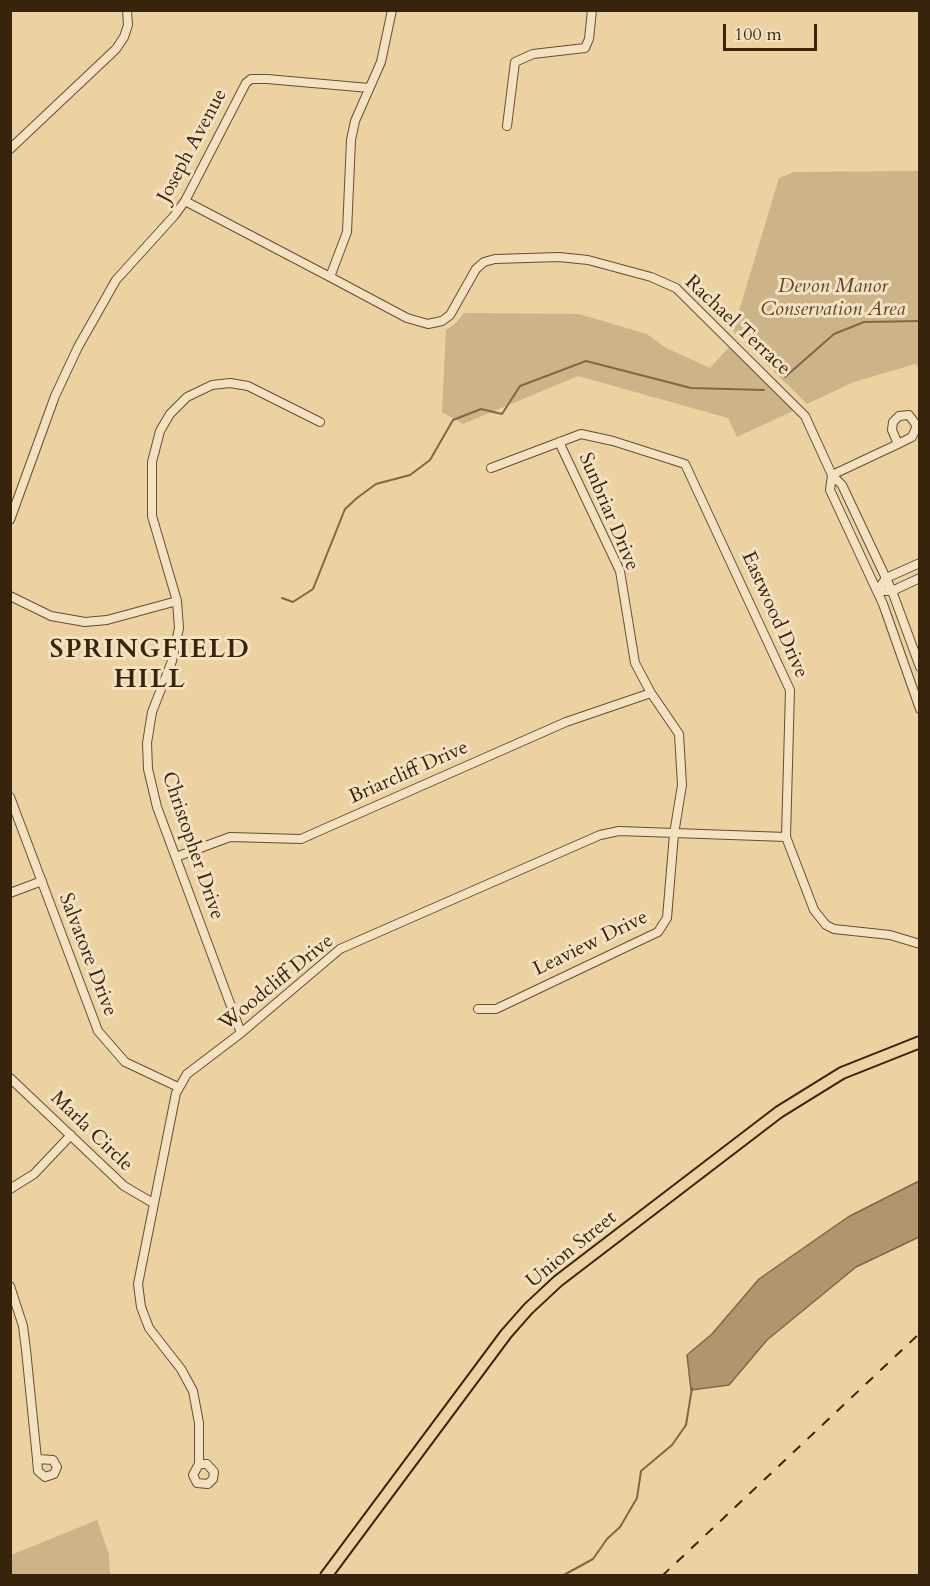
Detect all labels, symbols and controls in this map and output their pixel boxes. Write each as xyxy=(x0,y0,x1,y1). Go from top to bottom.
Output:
scale bar xyxy=(726,12,820,50)
text: 100 m xyxy=(734,22,782,47)
street label: Joseph Avenue xyxy=(153,85,233,207)
street label: Rachael Terrace xyxy=(679,271,795,381)
park label: Devon Manor Conservation Area xyxy=(761,275,905,322)
street label: Sunbriar Drive xyxy=(572,449,644,575)
street label: Eastwood Drive xyxy=(735,548,813,682)
district label: SPRINGFIELD HILL xyxy=(50,635,250,696)
street label: Briarcliff Drive xyxy=(346,736,472,810)
street label: Christopher Drive xyxy=(155,769,229,923)
street label: Salvatore Drive xyxy=(53,890,121,1020)
street label: Leaview Drive xyxy=(530,906,652,982)
street label: Woodcliff Drive xyxy=(215,930,339,1036)
street label: Marla Circle xyxy=(45,1087,137,1177)
street label: Union Street xyxy=(522,1206,622,1294)

